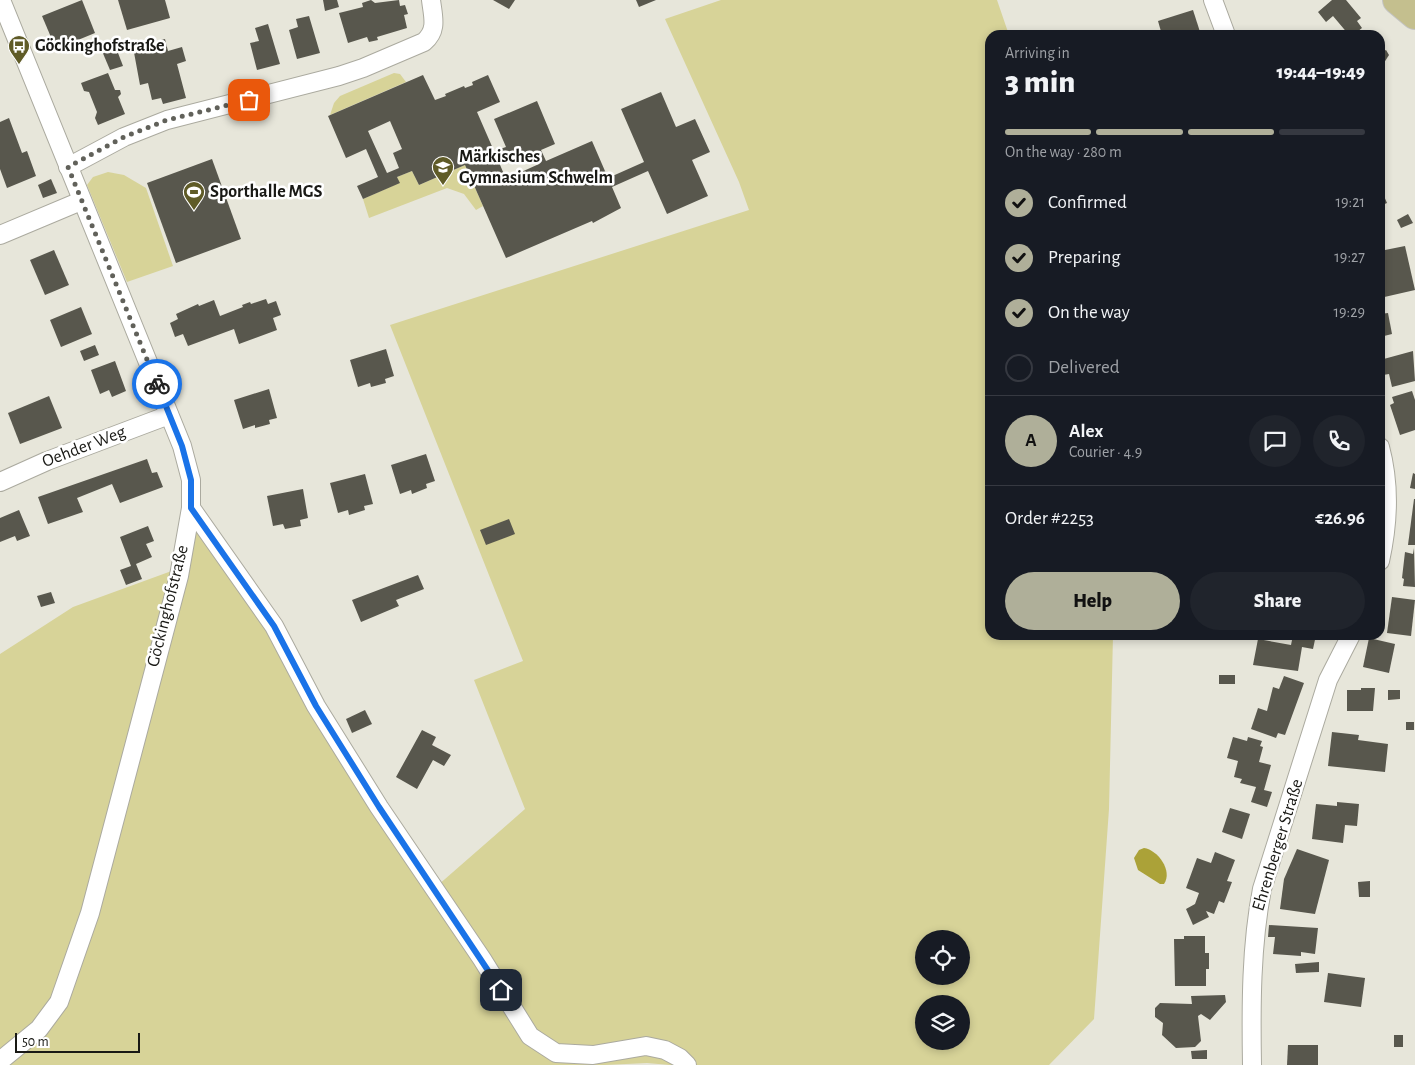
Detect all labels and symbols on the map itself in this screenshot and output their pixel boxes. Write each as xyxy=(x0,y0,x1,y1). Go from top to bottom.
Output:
bus stop icon: Göckinghofstraße xyxy=(7,34,31,65)
place label: Göckinghofstraße xyxy=(35,37,164,55)
pin xyxy=(228,79,270,121)
place label: Märkisches Gymnasium Schwelm xyxy=(459,148,613,187)
school or university icon: Märkisches Gymnasium Schwelm xyxy=(431,155,455,186)
sports icon: Sporthalle MGS xyxy=(182,180,206,211)
place label: Sporthalle MGS xyxy=(210,183,323,201)
courier xyxy=(132,359,182,409)
street label: Oehder Weg xyxy=(40,423,128,471)
street label: Göckinghofstraße xyxy=(144,543,192,669)
street label: Ehrenberger Straße xyxy=(1249,777,1307,913)
pin xyxy=(480,969,522,1011)
scale bar xyxy=(15,1030,140,1053)

